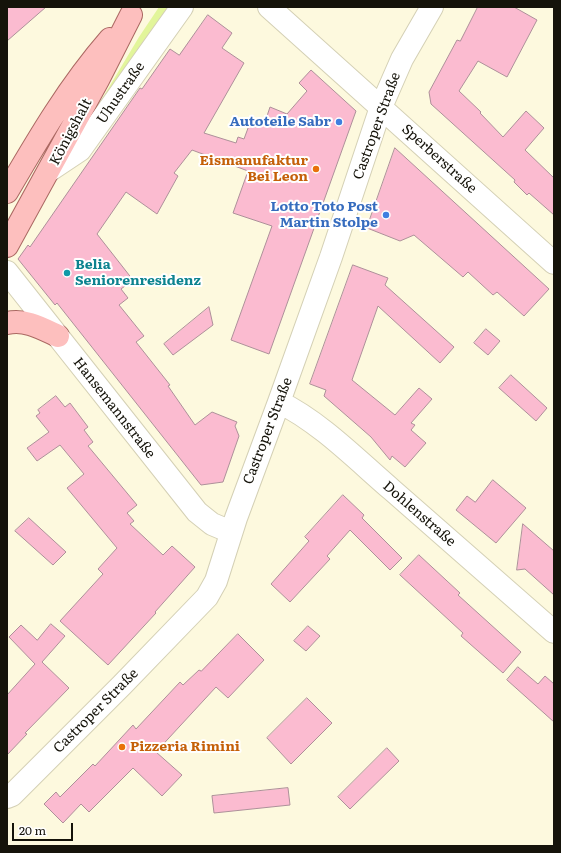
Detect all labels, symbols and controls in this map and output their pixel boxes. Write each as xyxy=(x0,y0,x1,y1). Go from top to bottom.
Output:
street label: Uhustraße xyxy=(94,59,148,127)
street label: Castroper Straße xyxy=(350,70,404,182)
street label: Königshalt xyxy=(46,96,96,168)
place label: Autoteile Sabr xyxy=(230,114,331,130)
marker: Autoteile Sabr xyxy=(334,117,344,127)
street label: Sperberstraße xyxy=(398,121,480,197)
place label: Eismanufaktur Bei Leon xyxy=(200,153,308,186)
marker: Eismanufaktur Bei Leon xyxy=(311,164,321,174)
place label: Lotto Toto Post Martin Stolpe xyxy=(270,199,378,232)
marker: Lotto Toto Post Martin Stolpe xyxy=(381,210,391,220)
place label: Belia Seniorenresidenz xyxy=(75,257,201,290)
marker: Belia Seniorenresidenz xyxy=(62,268,72,278)
street label: Hansemannstraße xyxy=(69,354,159,462)
street label: Castroper Straße xyxy=(240,375,296,487)
street label: Dohlenstraße xyxy=(379,478,459,550)
street label: Castroper Straße xyxy=(50,665,142,757)
place label: Pizzeria Rimini xyxy=(130,739,240,755)
marker: Pizzeria Rimini xyxy=(117,742,127,752)
scale bar xyxy=(14,815,75,841)
text: 20 m xyxy=(19,821,46,839)

